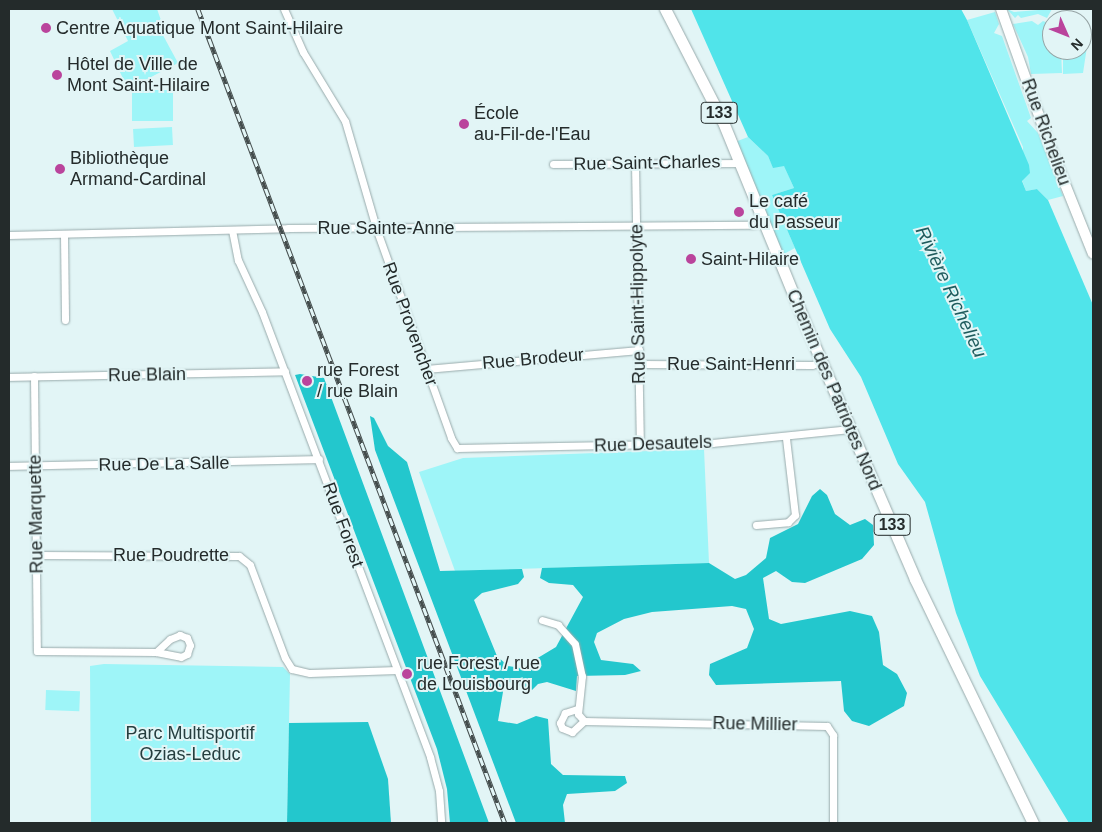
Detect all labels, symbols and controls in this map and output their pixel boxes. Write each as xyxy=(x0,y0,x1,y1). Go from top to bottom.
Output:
north arrow xyxy=(1042,10,1092,60)
place label: Centre Aquatique Mont Saint-Hilaire xyxy=(56,17,344,39)
marker: Centre Aquatique Mont Saint-Hilaire xyxy=(40,22,52,34)
text: N xyxy=(1068,36,1086,54)
place label: Hôtel de Ville de Mont Saint-Hilaire xyxy=(67,54,210,96)
marker: Hôtel de Ville de Mont Saint-Hilaire xyxy=(51,69,63,81)
street label: Rue Richelieu xyxy=(1017,76,1075,188)
road number: 133 xyxy=(700,100,738,126)
place label: École au-Fil-de-l'Eau xyxy=(474,103,590,146)
marker: École au-Fil-de-l'Eau xyxy=(458,118,470,130)
place label: Bibliothèque Armand-Cardinal xyxy=(70,148,206,190)
street label: Rue Saint-Charles xyxy=(573,151,721,175)
marker: Bibliothèque Armand-Cardinal xyxy=(54,163,66,175)
place label: Le café du Passeur xyxy=(749,191,840,233)
marker: Le café du Passeur xyxy=(733,206,745,218)
street label: Rue Sainte-Anne xyxy=(317,217,455,239)
water label: Rivière Richelieu xyxy=(911,223,991,361)
street label: Rue Saint-Hippolyte xyxy=(626,224,650,384)
place label: Saint-Hilaire xyxy=(701,248,799,270)
marker: Saint-Hilaire xyxy=(685,253,697,265)
street label: Rue Provencher xyxy=(378,259,442,389)
street label: Chemin des Patriotes Nord xyxy=(782,286,886,494)
street label: Rue Brodeur xyxy=(481,344,585,374)
street label: Rue Saint-Henri xyxy=(667,353,795,375)
place label: rue Forest / rue Blain xyxy=(317,360,399,402)
street label: Rue Blain xyxy=(108,364,186,386)
marker: rue Forest / rue Blain xyxy=(301,375,313,387)
street label: Rue Desautels xyxy=(594,431,712,457)
street label: Rue De La Salle xyxy=(98,452,230,476)
street label: Rue Marquette xyxy=(24,454,48,574)
street label: Rue Forest xyxy=(318,479,368,571)
road number: 133 xyxy=(873,512,911,538)
street label: Rue Poudrette xyxy=(113,544,229,566)
place label: rue Forest / rue de Louisbourg xyxy=(417,653,540,696)
marker: rue Forest / rue de Louisbourg xyxy=(401,668,413,680)
street label: Rue Millier xyxy=(712,712,798,736)
park label: Parc Multisportif Ozias-Leduc xyxy=(125,723,255,766)

